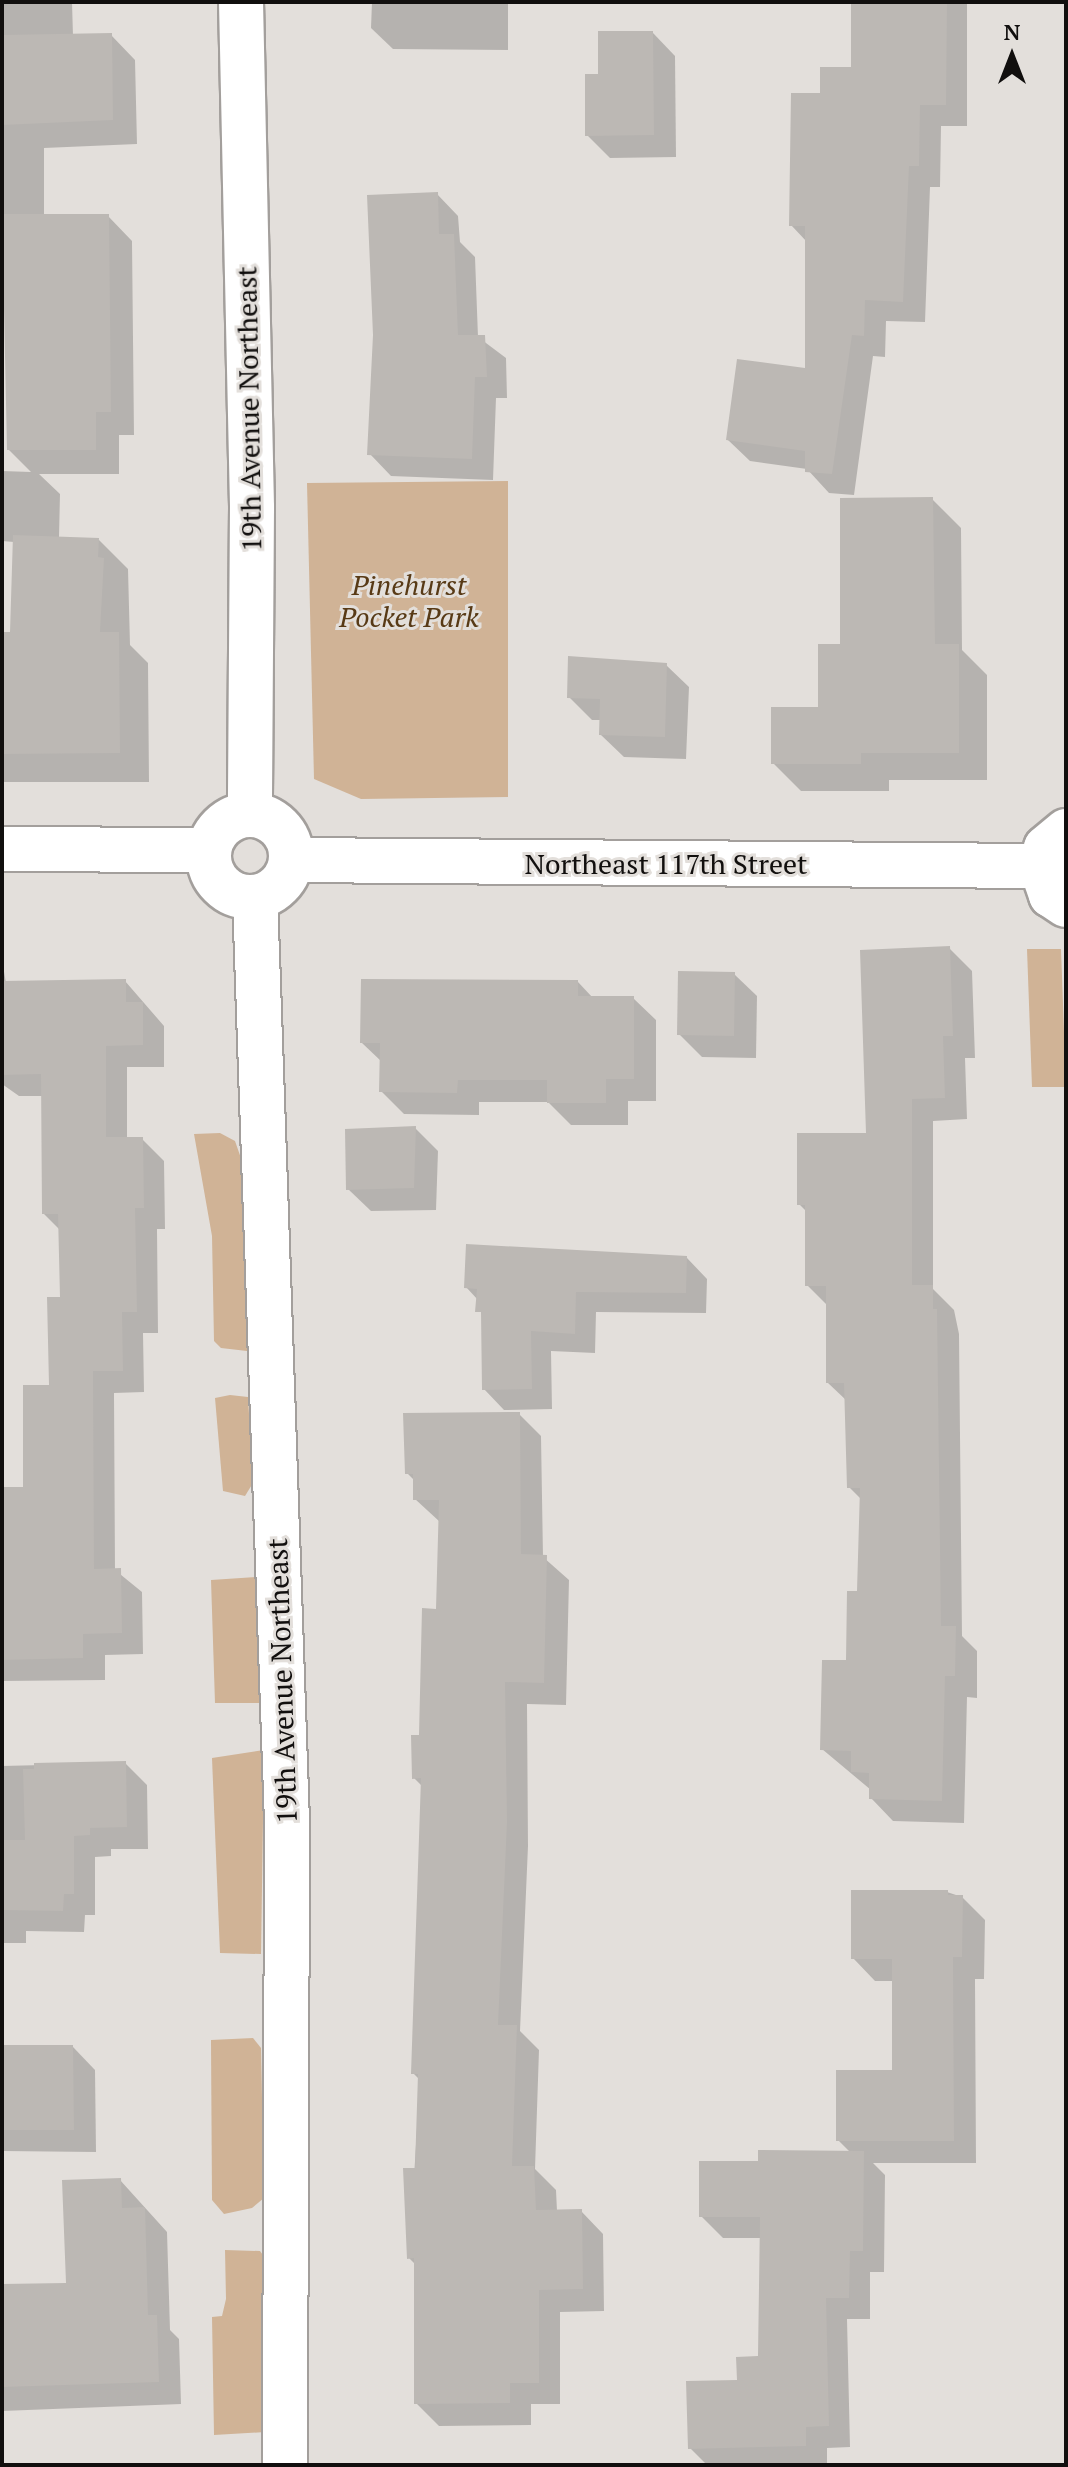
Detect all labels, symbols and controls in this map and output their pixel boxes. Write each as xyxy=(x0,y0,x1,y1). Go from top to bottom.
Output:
north arrow xyxy=(972,16,1052,96)
text: N xyxy=(1004,17,1020,46)
street label: 19th Avenue Northeast xyxy=(230,266,268,552)
park label: Pinehurst Pocket Park xyxy=(339,568,479,634)
street label: Northeast 117th Street xyxy=(525,847,807,881)
street label: 19th Avenue Northeast xyxy=(260,1537,304,1825)

